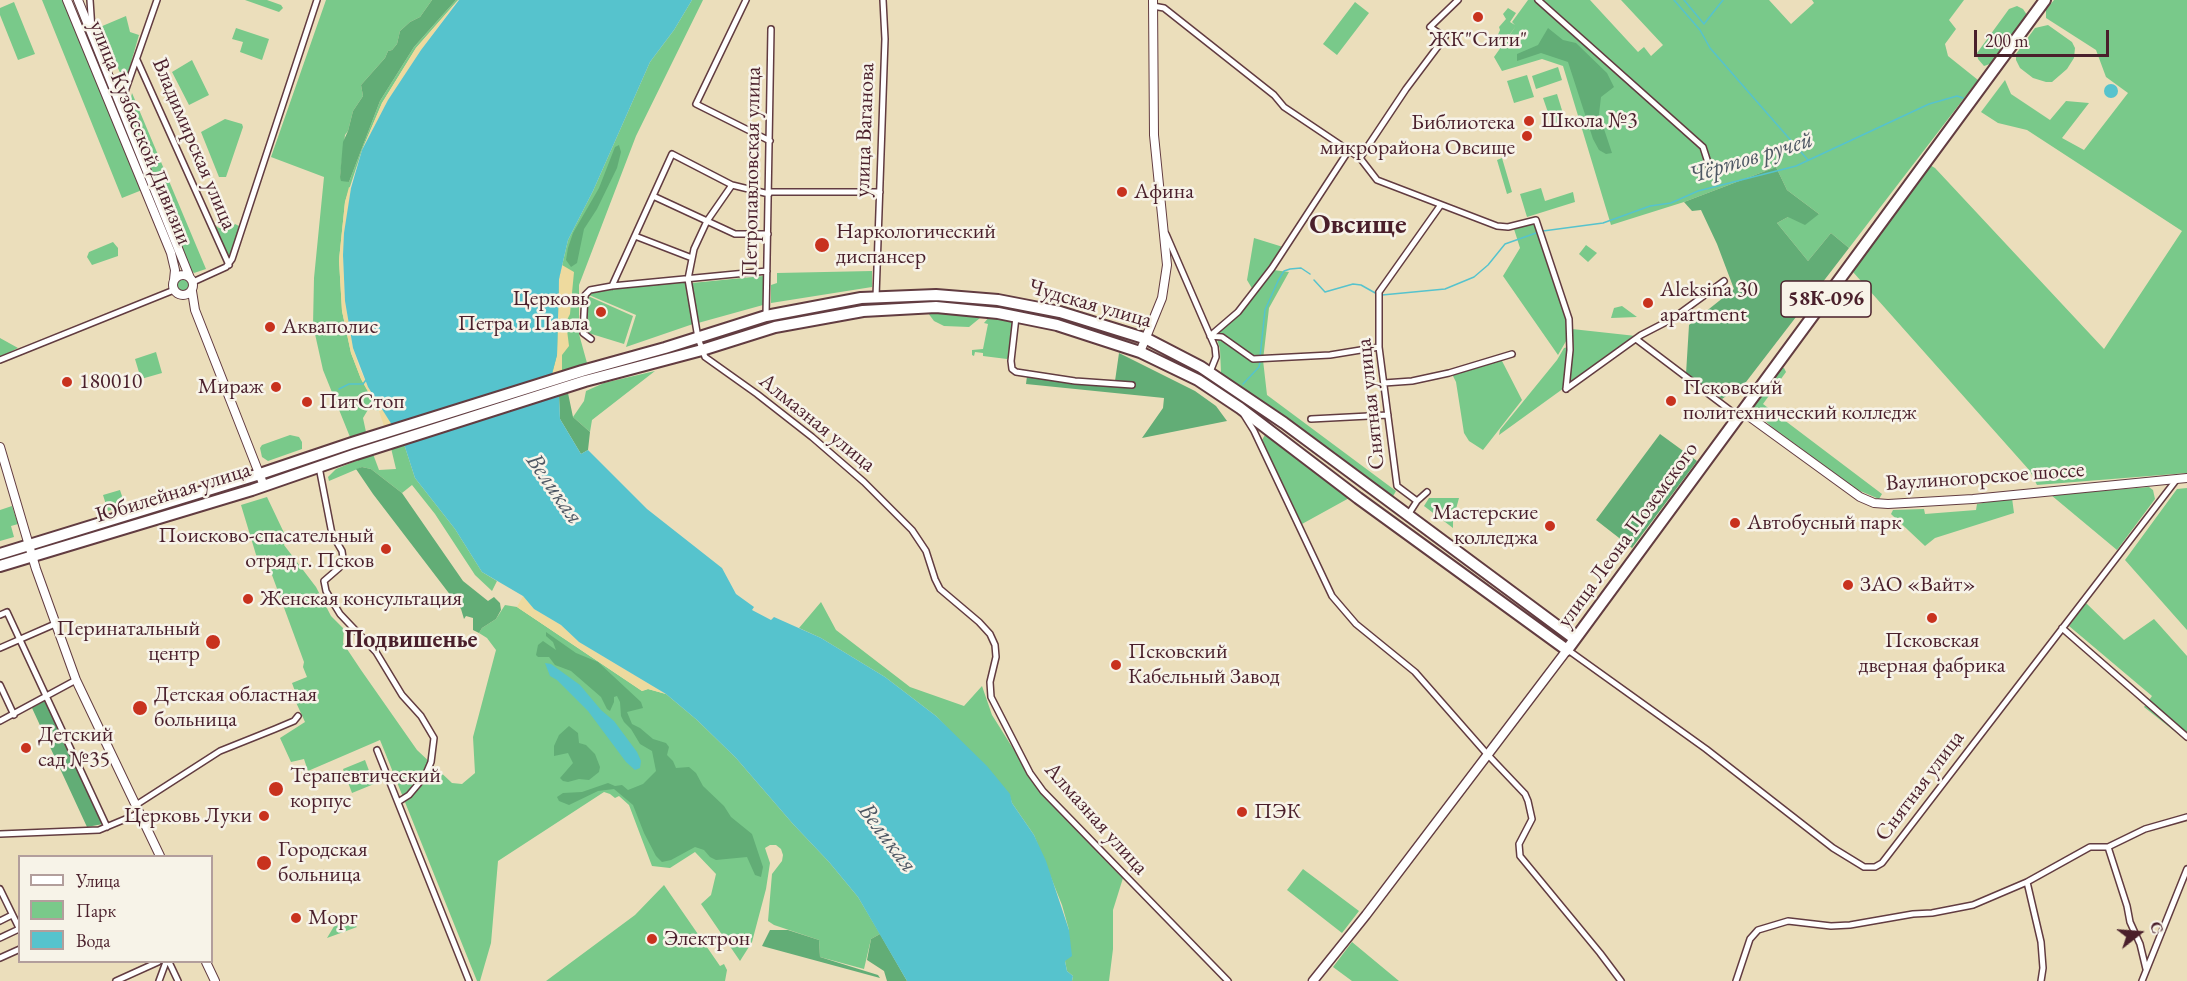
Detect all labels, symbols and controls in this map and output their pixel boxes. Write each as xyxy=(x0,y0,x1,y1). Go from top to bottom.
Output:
marker: ЖК"Сити" xyxy=(1471,10,1485,24)
street label: улица Кузбасской Дивизии xyxy=(83,17,197,249)
scale bar xyxy=(1977,18,2112,56)
place label: ЖК"Сити" xyxy=(1429,27,1527,53)
text: 200 m xyxy=(1985,29,2029,52)
street label: Владимирская улица xyxy=(146,54,242,234)
street label: улица Ваганова xyxy=(849,62,881,198)
street label: Петропавловская улица xyxy=(737,66,767,278)
place label: Школа №3 xyxy=(1541,108,1638,134)
place label: Библиотека микрорайона Овсище xyxy=(1320,110,1515,162)
marker: Школа №3 xyxy=(1522,114,1536,128)
water label: Чёртов ручей xyxy=(1686,125,1816,191)
marker: Библиотека микрорайона Овсище xyxy=(1520,129,1534,143)
place label: Афина xyxy=(1134,179,1194,205)
marker: Афина xyxy=(1115,185,1129,199)
district label: Овсище xyxy=(1309,208,1407,242)
place label: Наркологический диспансер xyxy=(836,219,996,270)
marker: Наркологический диспансер xyxy=(813,236,831,254)
street label: Чудская улица xyxy=(1025,274,1155,334)
place label: Aleksina 30 apartment xyxy=(1660,277,1758,328)
road number: 58К-096 xyxy=(1781,281,1871,317)
place label: Церковь Петра и Павла xyxy=(458,286,589,338)
marker: Aleksina 30 apartment xyxy=(1641,296,1655,310)
marker: Церковь Петра и Павла xyxy=(594,305,608,319)
place label: Акваполис xyxy=(282,314,378,340)
marker: Акваполис xyxy=(263,320,277,334)
street label: Снятная улица xyxy=(1351,337,1391,471)
street label: Алмазная улица xyxy=(753,368,881,478)
place label: 180010 xyxy=(79,369,142,395)
place label: Мираж xyxy=(198,374,264,400)
marker: 180010 xyxy=(60,375,74,389)
place label: Псковский политехнический колледж xyxy=(1683,375,1917,427)
marker: Мираж xyxy=(269,380,283,394)
place label: ПитСтоп xyxy=(319,389,404,415)
marker: Псковский политехнический колледж xyxy=(1664,394,1678,408)
marker: ПитСтоп xyxy=(300,395,314,409)
street label: улица Леона Поземского xyxy=(1552,437,1704,633)
water label: Великая xyxy=(519,448,589,530)
street label: Юбилейная улица xyxy=(92,457,254,529)
street label: Ваулиногорское шоссе xyxy=(1885,457,2085,497)
place label: Мастерские колледжа xyxy=(1433,500,1538,552)
place label: Автобусный парк xyxy=(1747,510,1902,536)
marker: Автобусный парк xyxy=(1728,516,1742,530)
marker: Мастерские колледжа xyxy=(1543,519,1557,533)
place label: Поисково-спасательный отряд г. Псков xyxy=(158,523,374,574)
marker: Поисково-спасательный отряд г. Псков xyxy=(379,542,393,556)
place label: ЗАО «Вайт» xyxy=(1860,572,1975,598)
marker: ЗАО «Вайт» xyxy=(1841,578,1855,592)
place label: Женская консультация xyxy=(260,586,462,612)
marker: Женская консультация xyxy=(241,592,255,606)
marker: Псковская дверная фабрика xyxy=(1925,611,1939,625)
place label: Перинатальный центр xyxy=(56,616,200,668)
district label: Подвишенье xyxy=(344,626,478,654)
place label: Псковская дверная фабрика xyxy=(1858,628,2006,680)
marker: Перинатальный центр xyxy=(204,633,222,651)
place label: Псковский Кабельный Завод xyxy=(1128,639,1280,690)
marker: Псковский Кабельный Завод xyxy=(1109,658,1123,672)
place label: Детская областная больница xyxy=(154,682,317,734)
marker: Детская областная больница xyxy=(131,699,149,717)
place label: Детский сад №35 xyxy=(38,722,113,774)
street label: Снятная улица xyxy=(1870,725,1970,847)
marker: Детский сад №35 xyxy=(19,741,33,755)
street label: Алмазная улица xyxy=(1039,757,1153,881)
place label: Терапевтический корпус xyxy=(290,763,441,814)
marker: Терапевтический корпус xyxy=(267,780,285,798)
water label: Великая xyxy=(851,797,923,879)
place label: ПЭК xyxy=(1254,799,1301,825)
place label: Церковь Луки xyxy=(124,803,252,829)
marker: ПЭК xyxy=(1235,805,1249,819)
marker: Церковь Луки xyxy=(257,809,271,823)
place label: Городская больница xyxy=(278,837,367,888)
marker: Городская больница xyxy=(255,854,273,872)
legend xyxy=(18,855,213,963)
text: Улица xyxy=(76,869,120,892)
text: Парк xyxy=(76,899,116,922)
north arrow xyxy=(2109,903,2169,963)
place label: Морг xyxy=(308,905,357,931)
marker: Морг xyxy=(289,911,303,925)
text: С xyxy=(2145,919,2168,936)
place label: Электрон xyxy=(664,926,750,952)
text: Вода xyxy=(76,929,110,952)
marker: Электрон xyxy=(645,932,659,946)

